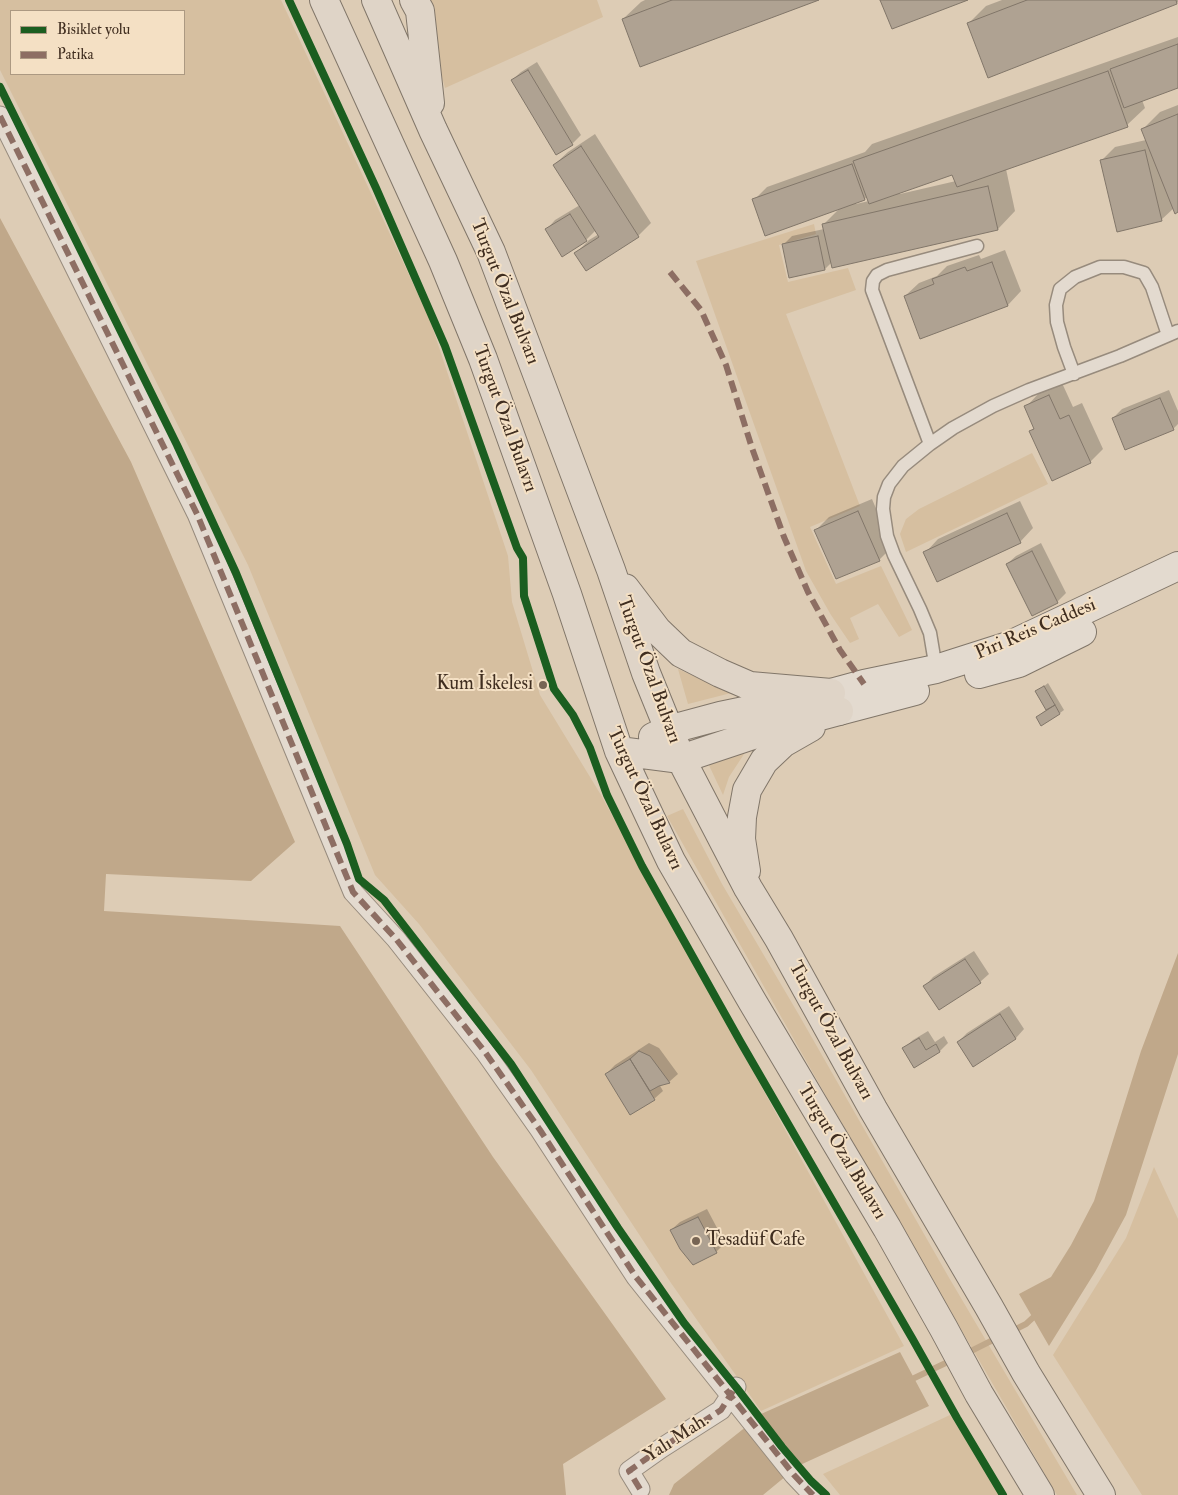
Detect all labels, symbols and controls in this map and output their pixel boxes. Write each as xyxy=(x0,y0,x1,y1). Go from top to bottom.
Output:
legend xyxy=(10,10,185,75)
text: Bisiklet yolu xyxy=(57,20,130,39)
text: Patika xyxy=(57,45,94,64)
street label: Turgut Özal Bulvarı xyxy=(464,216,544,368)
street label: Turgut Özal Bulavrı xyxy=(467,342,541,496)
street label: Turgut Özal Bulvarı xyxy=(611,593,685,747)
street label: Piri Reis Caddesi xyxy=(972,594,1100,666)
place label: Kum İskelesi xyxy=(436,674,533,696)
marker: Kum İskelesi xyxy=(537,679,549,691)
street label: Turgut Özal Bulavrı xyxy=(601,724,687,874)
street label: Turgut Özal Bulvarı xyxy=(782,958,878,1104)
street label: Turgut Özal Bulavrı xyxy=(791,1080,891,1224)
place label: Tesadüf Cafe xyxy=(706,1230,805,1252)
marker: Tesadüf Cafe xyxy=(690,1235,702,1247)
street label: Yalı Mah. xyxy=(640,1410,714,1468)

